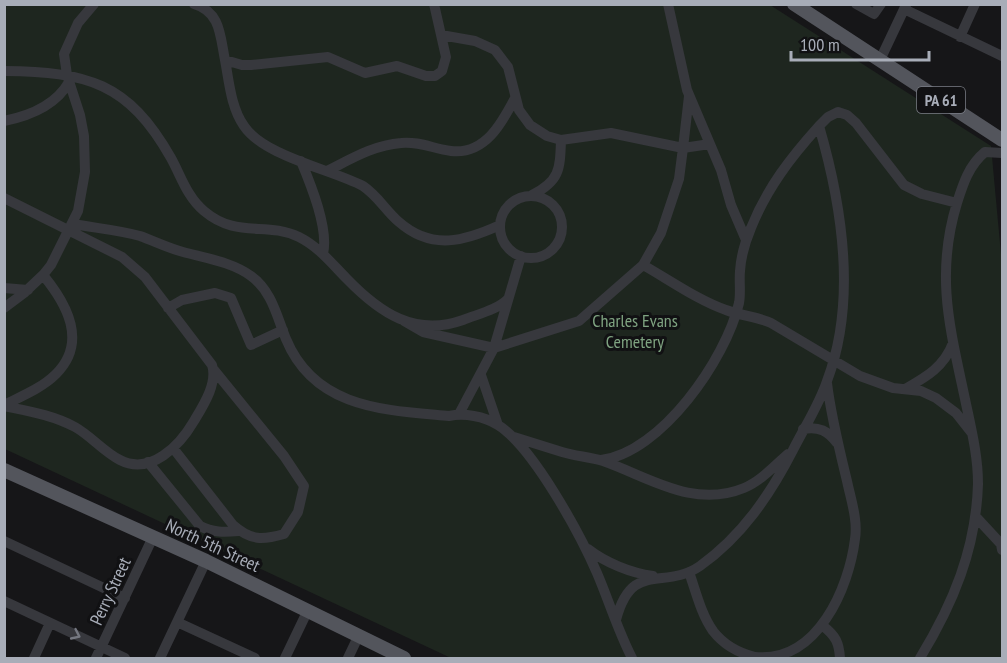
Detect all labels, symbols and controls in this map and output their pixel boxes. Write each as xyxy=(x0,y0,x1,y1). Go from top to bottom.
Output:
scale bar xyxy=(791,24,929,62)
text: 100 m xyxy=(800,33,840,56)
road number: PA 61 xyxy=(917,87,965,113)
park label: Charles Evans Cemetery xyxy=(592,309,678,353)
street label: North 5th Street xyxy=(162,513,264,577)
street label: Perry Street xyxy=(84,553,136,629)
one-way arrow xyxy=(70,628,81,640)

